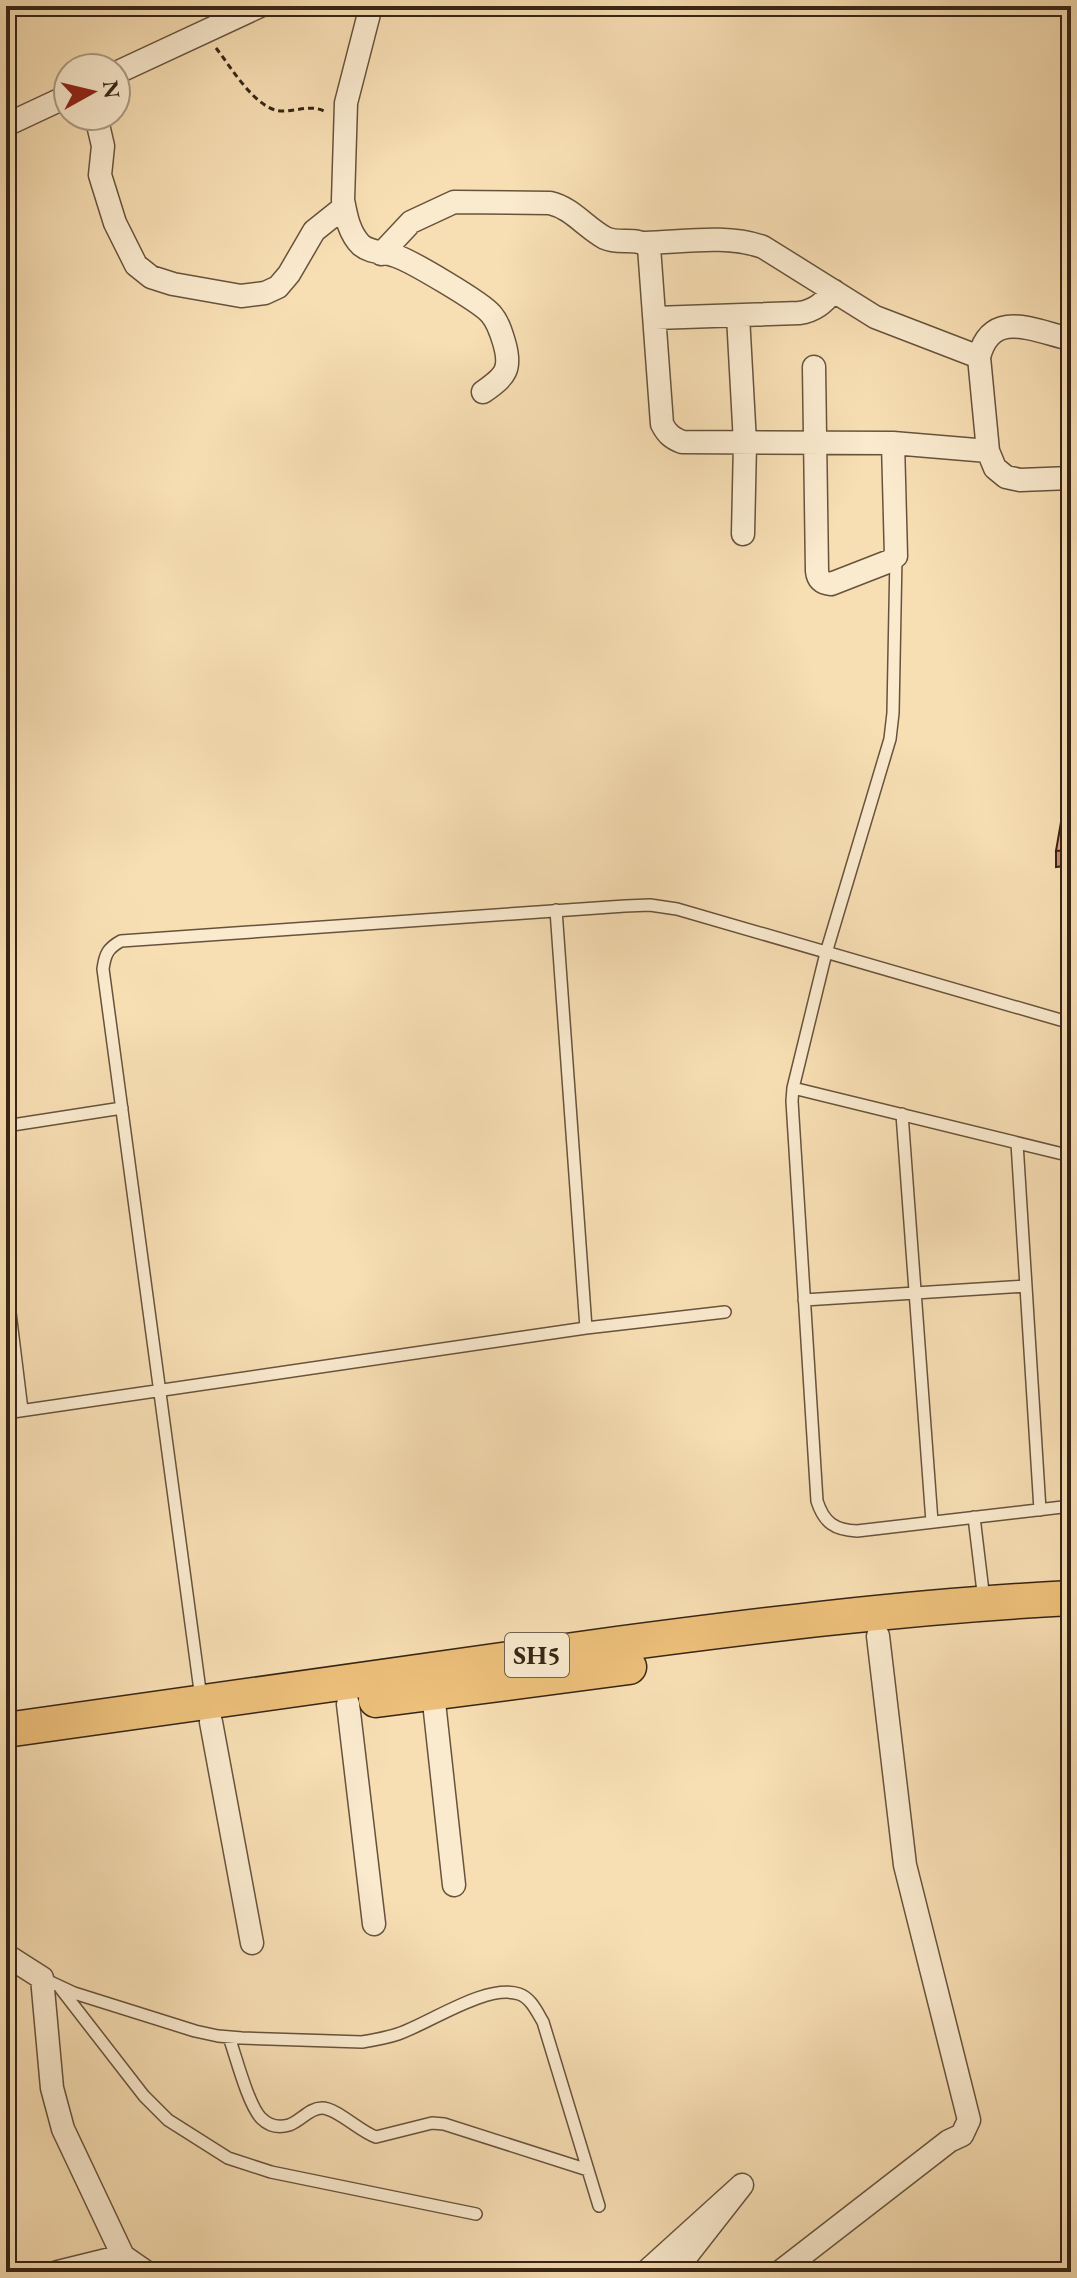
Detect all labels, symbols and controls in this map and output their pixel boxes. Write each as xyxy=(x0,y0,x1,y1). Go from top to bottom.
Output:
north arrow xyxy=(52,52,132,132)
text: N xyxy=(96,78,127,100)
road number: SH5 xyxy=(505,1633,569,1677)

